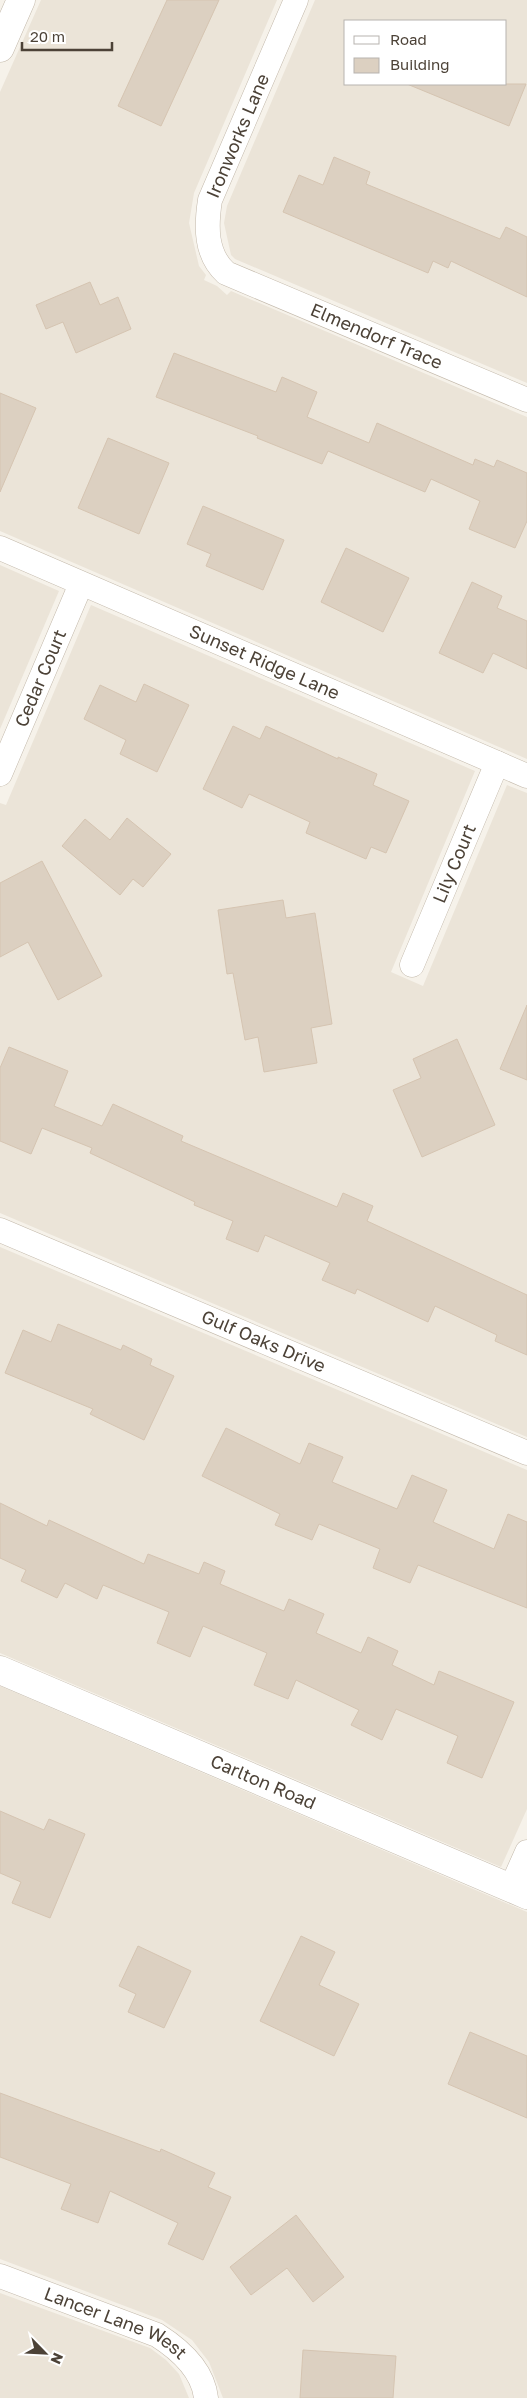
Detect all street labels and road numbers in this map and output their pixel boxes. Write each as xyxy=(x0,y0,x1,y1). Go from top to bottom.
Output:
street label: Ironworks Lane xyxy=(201,70,273,201)
street label: Elmendorf Trace xyxy=(307,298,446,373)
street label: Sunset Ridge Lane xyxy=(186,619,343,704)
street label: Cedar Court xyxy=(9,626,70,730)
street label: Lily Court xyxy=(427,820,480,906)
street label: Gulf Oaks Drive xyxy=(199,1305,329,1376)
street label: Carlton Road xyxy=(207,1749,320,1814)
street label: Lancer Lane West xyxy=(41,2282,192,2363)

